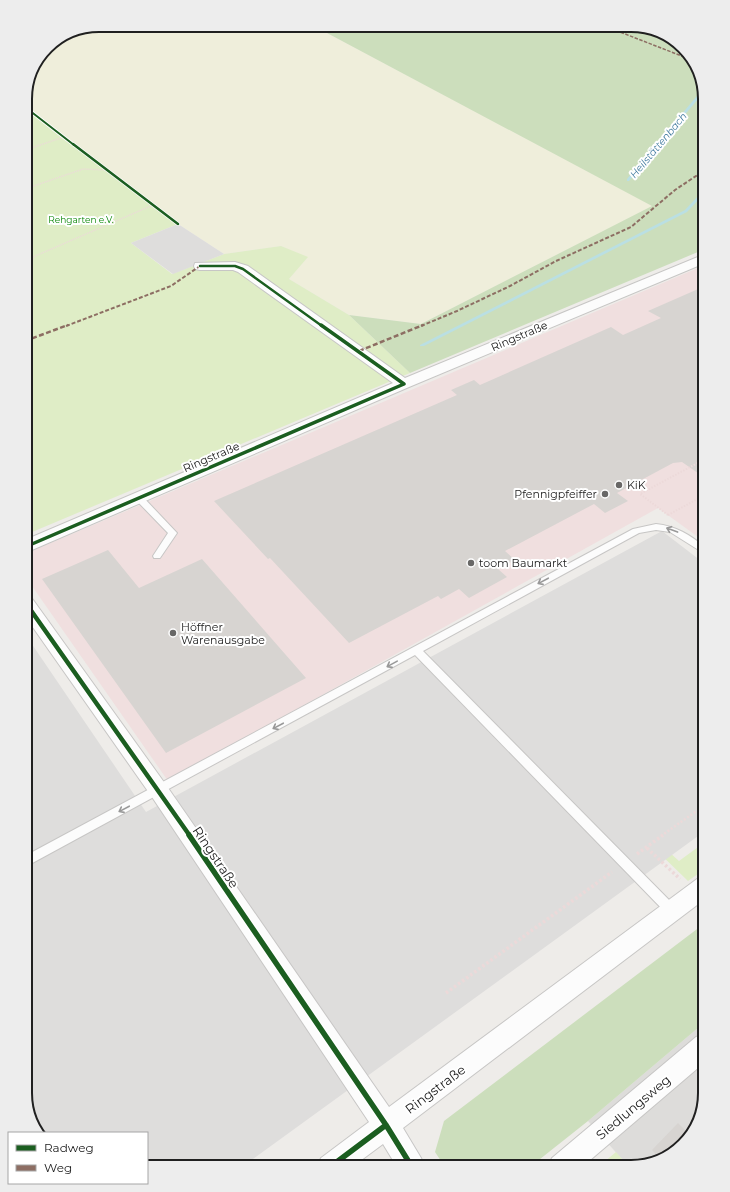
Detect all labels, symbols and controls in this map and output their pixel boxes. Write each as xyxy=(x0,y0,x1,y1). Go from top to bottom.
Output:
water label: Heilstättenbach xyxy=(627,110,690,181)
park label: Rehgarten e.V. xyxy=(48,214,114,225)
street label: Ringstraße xyxy=(489,318,550,354)
street label: Ringstraße xyxy=(181,439,242,475)
place label: KiK xyxy=(627,478,646,492)
marker: KiK xyxy=(614,480,624,490)
place label: Pfennigpfeiffer xyxy=(514,487,597,501)
marker: Pfennigpfeiffer xyxy=(600,489,610,499)
one-way arrow xyxy=(667,526,679,534)
place label: toom Baumarkt xyxy=(479,556,568,570)
marker: toom Baumarkt xyxy=(466,558,476,568)
one-way arrow xyxy=(537,578,549,586)
place label: Höffner Warenausgabe xyxy=(181,620,265,647)
marker: Höffner Warenausgabe xyxy=(168,628,178,638)
one-way arrow xyxy=(386,661,398,668)
one-way arrow xyxy=(272,723,284,731)
one-way arrow xyxy=(119,806,131,813)
street label: Ringstraße xyxy=(189,823,243,891)
street label: Ringstraße xyxy=(402,1061,468,1117)
street label: Siedlungsweg xyxy=(593,1071,673,1143)
legend xyxy=(8,1132,148,1184)
text: Radweg xyxy=(44,1140,94,1155)
text: Weg xyxy=(44,1160,72,1175)

